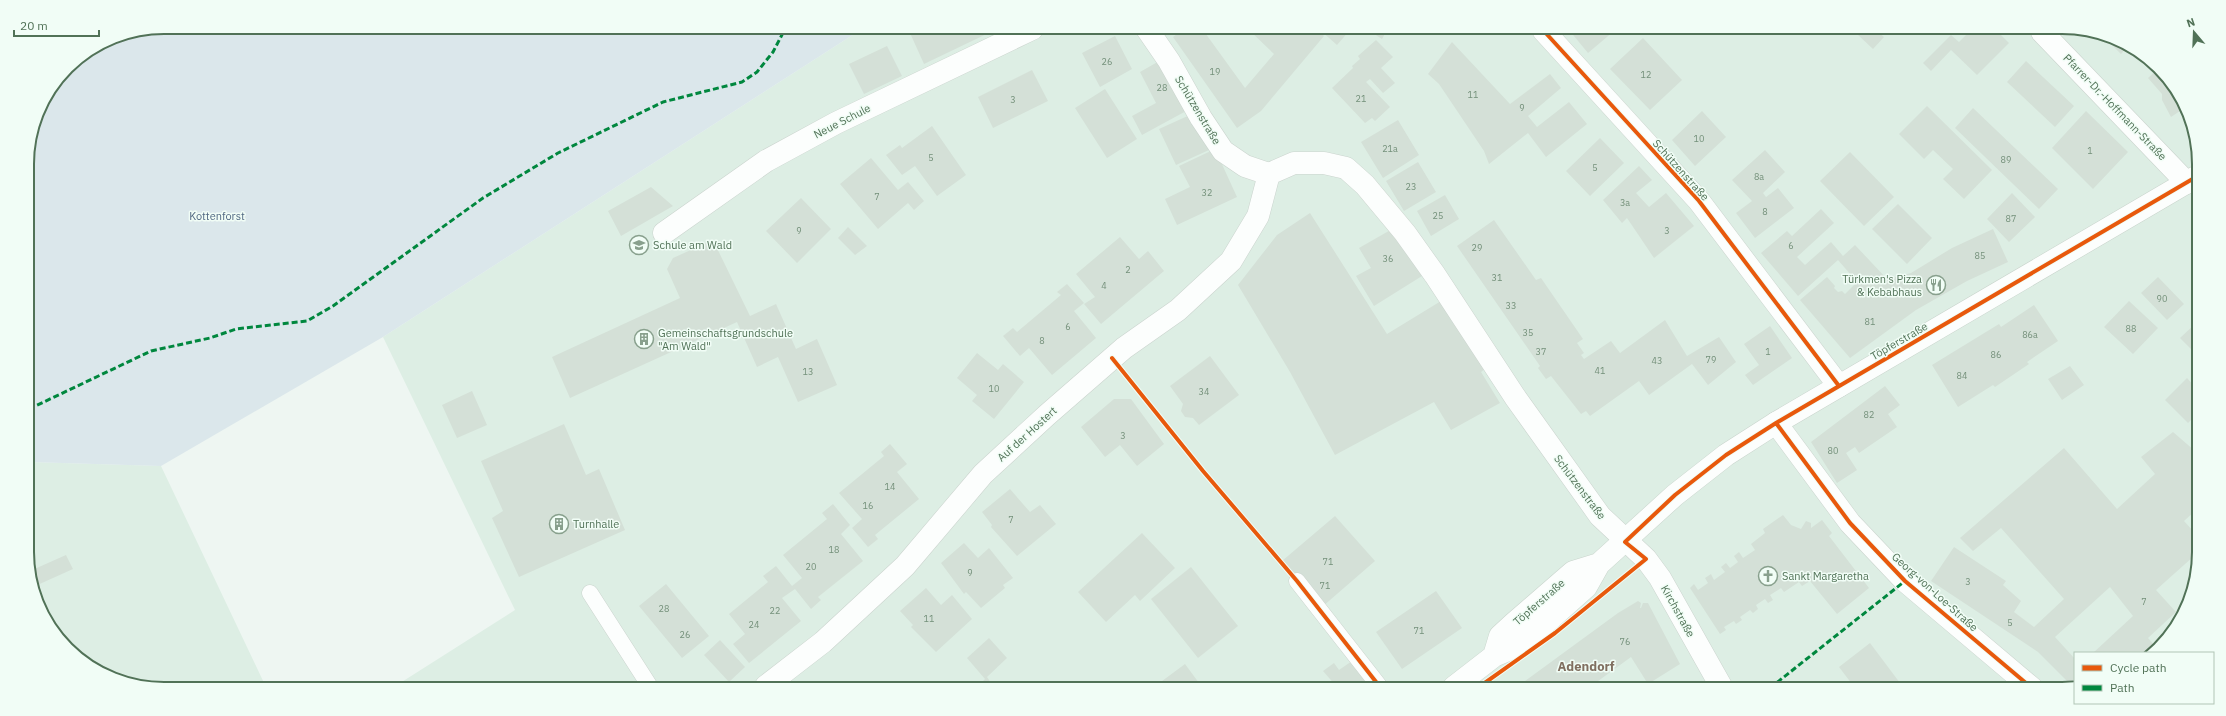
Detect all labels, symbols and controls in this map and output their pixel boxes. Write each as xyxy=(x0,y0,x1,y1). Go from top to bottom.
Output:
scale bar xyxy=(14,12,99,38)
north arrow xyxy=(2174,12,2214,52)
text: N xyxy=(2185,15,2197,30)
text: 20 m xyxy=(20,18,48,33)
street label: Pfarrer-Dr.-Hoffmann-Straße xyxy=(2060,51,2170,163)
house number: 26 xyxy=(1102,56,1112,67)
house number: 19 xyxy=(1210,66,1220,77)
house number: 12 xyxy=(1641,69,1651,80)
street label: Schützenstraße xyxy=(1172,73,1224,147)
house number: 28 xyxy=(1157,82,1167,93)
house number: 11 xyxy=(1468,89,1478,100)
house number: 21 xyxy=(1356,93,1366,104)
house number: 3 xyxy=(1010,94,1016,105)
street label: Neue Schule xyxy=(811,101,873,141)
house number: 9 xyxy=(1519,102,1525,113)
house number: 10 xyxy=(1694,133,1704,144)
street label: Schützenstraße xyxy=(1650,136,1712,204)
house number: 21a xyxy=(1382,143,1398,154)
house number: 1 xyxy=(2087,145,2093,156)
house number: 5 xyxy=(928,152,934,163)
house number: 89 xyxy=(2001,154,2011,165)
house number: 5 xyxy=(1592,162,1598,173)
house number: 8a xyxy=(1754,171,1764,182)
house number: 23 xyxy=(1406,181,1416,192)
house number: 32 xyxy=(1202,187,1212,198)
house number: 7 xyxy=(874,191,880,202)
house number: 3a xyxy=(1620,197,1630,208)
house number: 8 xyxy=(1762,206,1768,217)
park label: Kottenforst xyxy=(189,209,245,223)
house number: 25 xyxy=(1433,210,1443,221)
house number: 87 xyxy=(2006,213,2016,224)
house number: 9 xyxy=(796,225,802,236)
house number: 3 xyxy=(1664,225,1670,236)
school or university icon: Schule am Wald xyxy=(628,234,650,256)
place label: Schule am Wald xyxy=(653,238,732,252)
house number: 6 xyxy=(1788,240,1794,251)
house number: 29 xyxy=(1472,242,1482,253)
house number: 85 xyxy=(1975,250,1985,261)
house number: 36 xyxy=(1383,253,1393,264)
house number: 2 xyxy=(1125,264,1131,275)
house number: 31 xyxy=(1492,272,1502,283)
place label: Türkmen's Pizza & Kebabhaus xyxy=(1842,272,1922,299)
restaurant icon: Türkmen's Pizza & Kebabhaus xyxy=(1925,274,1947,296)
house number: 4 xyxy=(1101,280,1107,291)
house number: 90 xyxy=(2157,293,2167,304)
house number: 33 xyxy=(1506,300,1516,311)
house number: 81 xyxy=(1865,316,1875,327)
street label: Töpferstraße xyxy=(1868,319,1930,363)
house number: 6 xyxy=(1065,321,1071,332)
house number: 88 xyxy=(2126,323,2136,334)
place label: Gemeinschaftsgrundschule "Am Wald" xyxy=(658,326,793,353)
house number: 35 xyxy=(1523,327,1533,338)
building icon: Gemeinschaftsgrundschule "Am Wald" xyxy=(633,328,655,350)
house number: 86a xyxy=(2022,329,2038,340)
house number: 8 xyxy=(1039,335,1045,346)
house number: 37 xyxy=(1536,346,1546,357)
house number: 1 xyxy=(1765,346,1771,357)
house number: 86 xyxy=(1991,349,2001,360)
house number: 79 xyxy=(1706,354,1716,365)
house number: 43 xyxy=(1652,355,1662,366)
house number: 41 xyxy=(1595,365,1605,376)
house number: 13 xyxy=(803,366,813,377)
house number: 84 xyxy=(1957,370,1967,381)
house number: 10 xyxy=(989,383,999,394)
house number: 34 xyxy=(1199,386,1209,397)
street label: Auf der Hostert xyxy=(994,403,1060,464)
house number: 82 xyxy=(1864,409,1874,420)
house number: 3 xyxy=(1120,430,1126,441)
house number: 80 xyxy=(1828,445,1838,456)
street label: Schützenstraße xyxy=(1551,452,1609,522)
house number: 14 xyxy=(885,481,895,492)
house number: 16 xyxy=(863,500,873,511)
building icon: Turnhalle xyxy=(548,513,570,535)
house number: 7 xyxy=(1008,514,1014,525)
place label: Turnhalle xyxy=(573,517,619,531)
house number: 18 xyxy=(829,544,839,555)
street label: Georg-von-Loe-Straße xyxy=(1889,550,1981,634)
house number: 71 xyxy=(1323,556,1333,567)
house number: 20 xyxy=(806,561,816,572)
church icon: Sankt Margaretha xyxy=(1757,565,1779,587)
house number: 9 xyxy=(967,567,973,578)
place label: Sankt Margaretha xyxy=(1782,569,1869,583)
street label: Töpferstraße xyxy=(1510,576,1568,628)
house number: 3 xyxy=(1965,576,1971,587)
house number: 71 xyxy=(1320,580,1330,591)
street label: Kirchstraße xyxy=(1658,582,1698,640)
house number: 7 xyxy=(2141,596,2147,607)
house number: 28 xyxy=(659,603,669,614)
house number: 22 xyxy=(770,605,780,616)
house number: 11 xyxy=(924,613,934,624)
house number: 5 xyxy=(2007,617,2013,628)
house number: 24 xyxy=(749,619,759,630)
house number: 71 xyxy=(1414,625,1424,636)
house number: 26 xyxy=(680,629,690,640)
house number: 76 xyxy=(1620,636,1630,647)
legend xyxy=(2074,652,2214,704)
district label: Adendorf xyxy=(1557,658,1615,675)
text: Cycle path xyxy=(2110,660,2167,675)
text: Path xyxy=(2110,680,2135,695)

